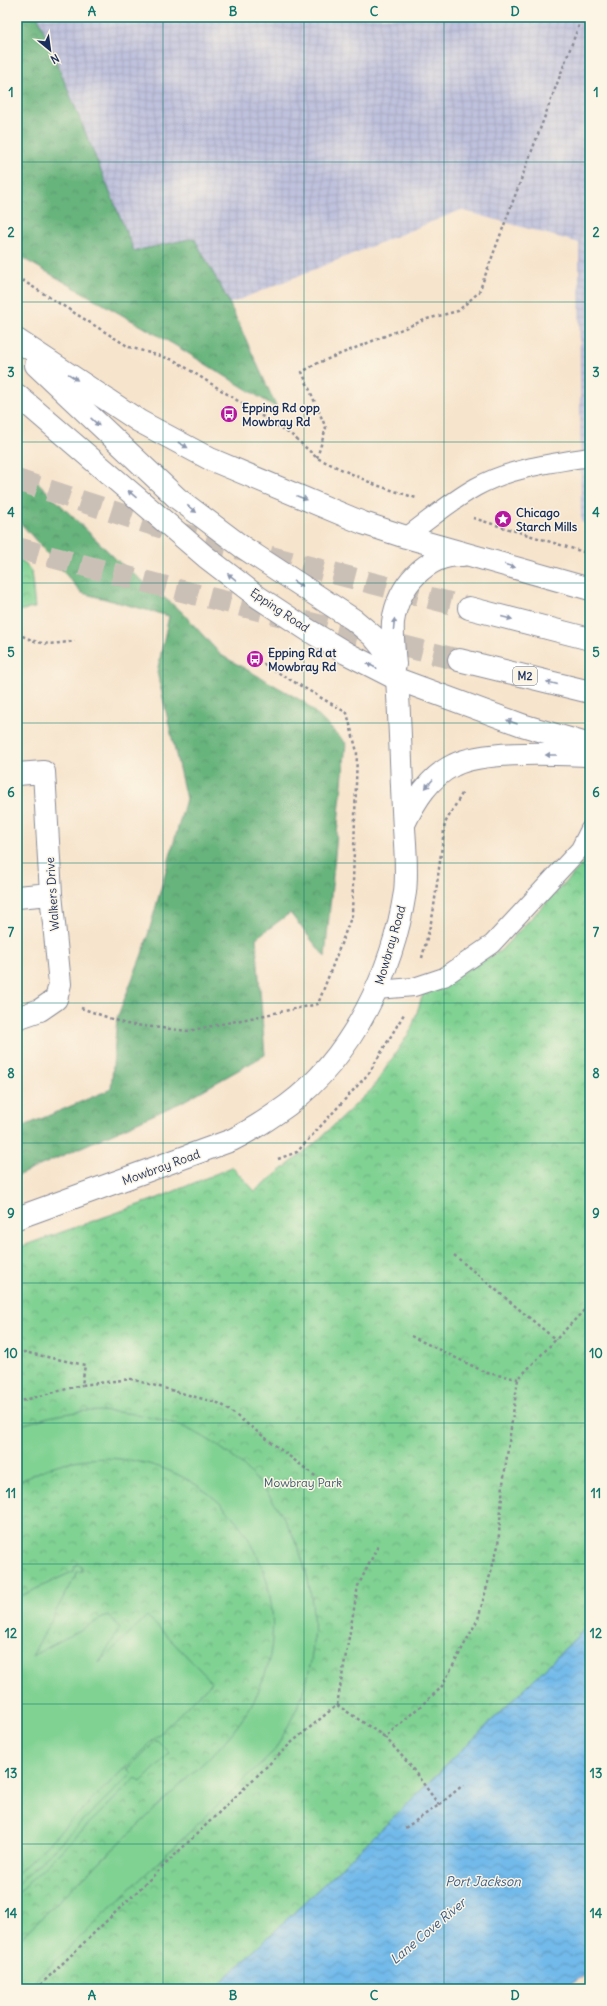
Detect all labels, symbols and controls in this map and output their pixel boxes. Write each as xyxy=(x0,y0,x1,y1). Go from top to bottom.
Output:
text: A xyxy=(88,3,97,20)
text: B xyxy=(229,3,238,20)
text: C xyxy=(370,3,379,20)
text: D xyxy=(510,3,520,20)
north arrow xyxy=(30,30,70,70)
text: N xyxy=(48,51,62,67)
text: 1 xyxy=(8,84,14,101)
text: 1 xyxy=(593,84,599,101)
text: 2 xyxy=(7,224,15,241)
text: 2 xyxy=(592,224,600,241)
text: 3 xyxy=(7,364,15,381)
text: 3 xyxy=(592,364,600,381)
one-way arrow xyxy=(67,373,78,381)
place label: Epping Rd opp Mowbray Rd xyxy=(242,400,320,430)
bus stop icon: Epping Rd opp Mowbray Rd xyxy=(219,404,239,424)
one-way arrow xyxy=(91,417,100,426)
one-way arrow xyxy=(178,441,189,448)
one-way arrow xyxy=(127,490,138,499)
one-way arrow xyxy=(296,496,308,502)
text: 4 xyxy=(7,504,15,521)
text: 4 xyxy=(592,504,600,521)
one-way arrow xyxy=(186,505,197,514)
place label: Chicago Starch Mills xyxy=(516,505,578,534)
place icon: Chicago Starch Mills xyxy=(493,509,513,529)
one-way arrow xyxy=(504,563,516,569)
one-way arrow xyxy=(227,573,238,582)
one-way arrow xyxy=(293,580,303,588)
street label: Epping Road xyxy=(248,585,312,635)
one-way arrow xyxy=(501,615,513,621)
one-way arrow xyxy=(390,618,397,630)
text: 5 xyxy=(7,644,15,661)
text: 5 xyxy=(592,644,600,661)
place label: Epping Rd at Mowbray Rd xyxy=(268,645,337,675)
bus stop icon: Epping Rd at Mowbray Rd xyxy=(245,649,265,669)
one-way arrow xyxy=(366,663,378,669)
road number: M2 xyxy=(513,667,537,685)
one-way arrow xyxy=(546,679,558,685)
one-way arrow xyxy=(506,718,518,724)
one-way arrow xyxy=(544,752,557,758)
one-way arrow xyxy=(424,779,434,789)
text: 6 xyxy=(7,784,15,801)
text: 6 xyxy=(592,784,600,801)
street label: Walkers Drive xyxy=(42,856,62,932)
street label: Mowbray Road xyxy=(372,904,408,986)
text: 7 xyxy=(8,924,15,941)
text: 7 xyxy=(593,924,600,941)
text: 8 xyxy=(7,1065,15,1082)
text: 8 xyxy=(592,1065,600,1082)
street label: Mowbray Road xyxy=(120,1146,202,1188)
text: 9 xyxy=(7,1205,15,1222)
text: 9 xyxy=(592,1205,600,1222)
text: 10 xyxy=(4,1345,18,1362)
text: 10 xyxy=(589,1345,603,1362)
park label: Mowbray Park xyxy=(264,1475,342,1490)
text: 11 xyxy=(6,1485,16,1502)
text: 11 xyxy=(591,1485,601,1502)
text: 12 xyxy=(5,1625,17,1642)
text: 12 xyxy=(590,1625,602,1642)
text: 13 xyxy=(5,1765,17,1782)
text: 13 xyxy=(590,1765,602,1782)
water label: Port Jackson xyxy=(445,1873,521,1890)
water label: Lane Cove River xyxy=(387,1893,471,1968)
text: 14 xyxy=(5,1905,18,1922)
text: 14 xyxy=(590,1905,603,1922)
text: A xyxy=(88,1987,97,2004)
text: B xyxy=(229,1987,238,2004)
text: C xyxy=(370,1987,379,2004)
text: D xyxy=(510,1987,520,2004)

